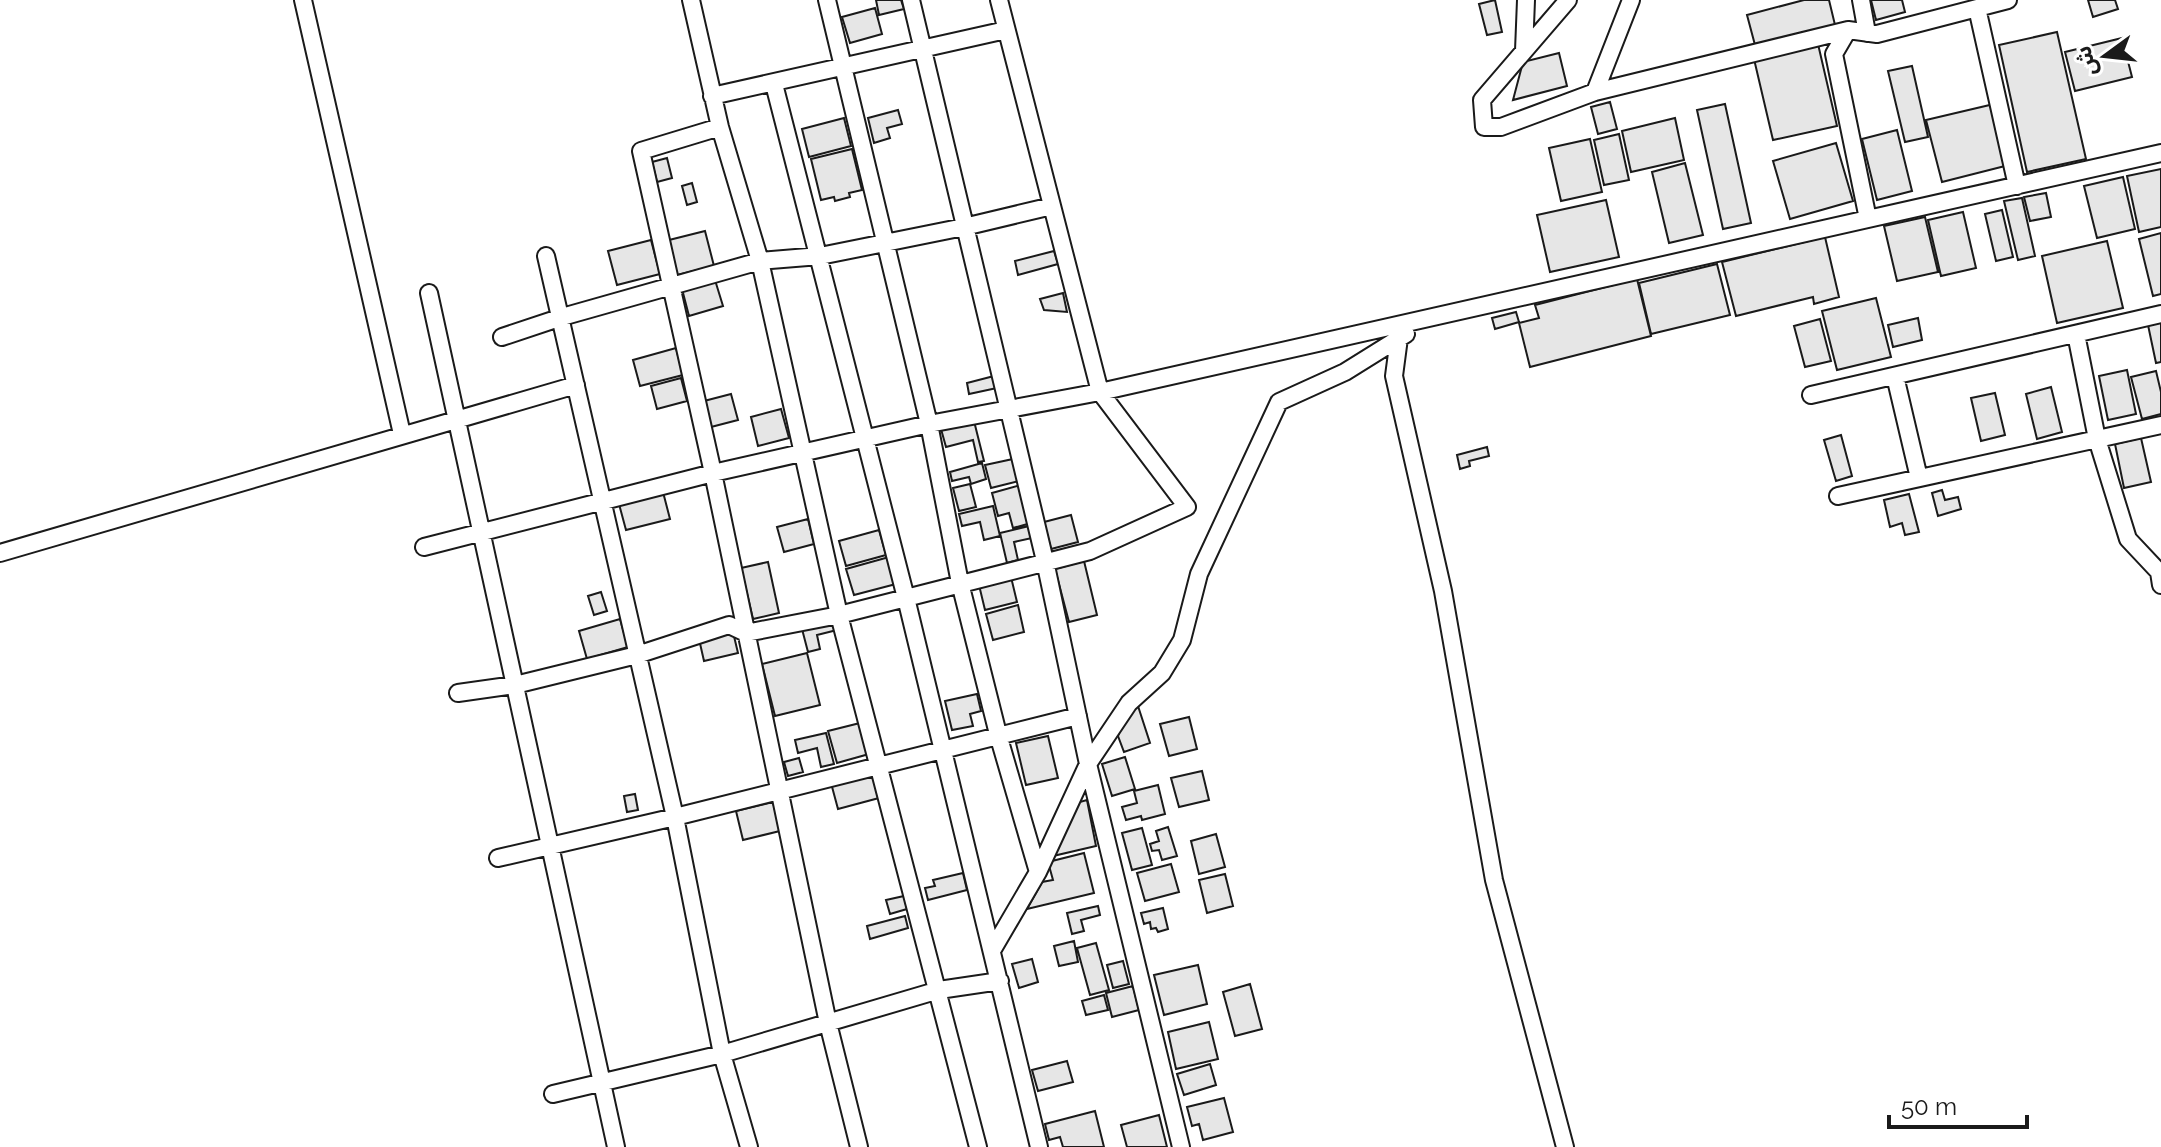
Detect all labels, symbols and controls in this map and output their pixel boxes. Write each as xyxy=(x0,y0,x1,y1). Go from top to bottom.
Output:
north arrow xyxy=(2065,16,2145,96)
text: ش xyxy=(2069,43,2102,79)
scale bar xyxy=(1889,1079,2027,1129)
text: 50 m xyxy=(1901,1092,1957,1121)

